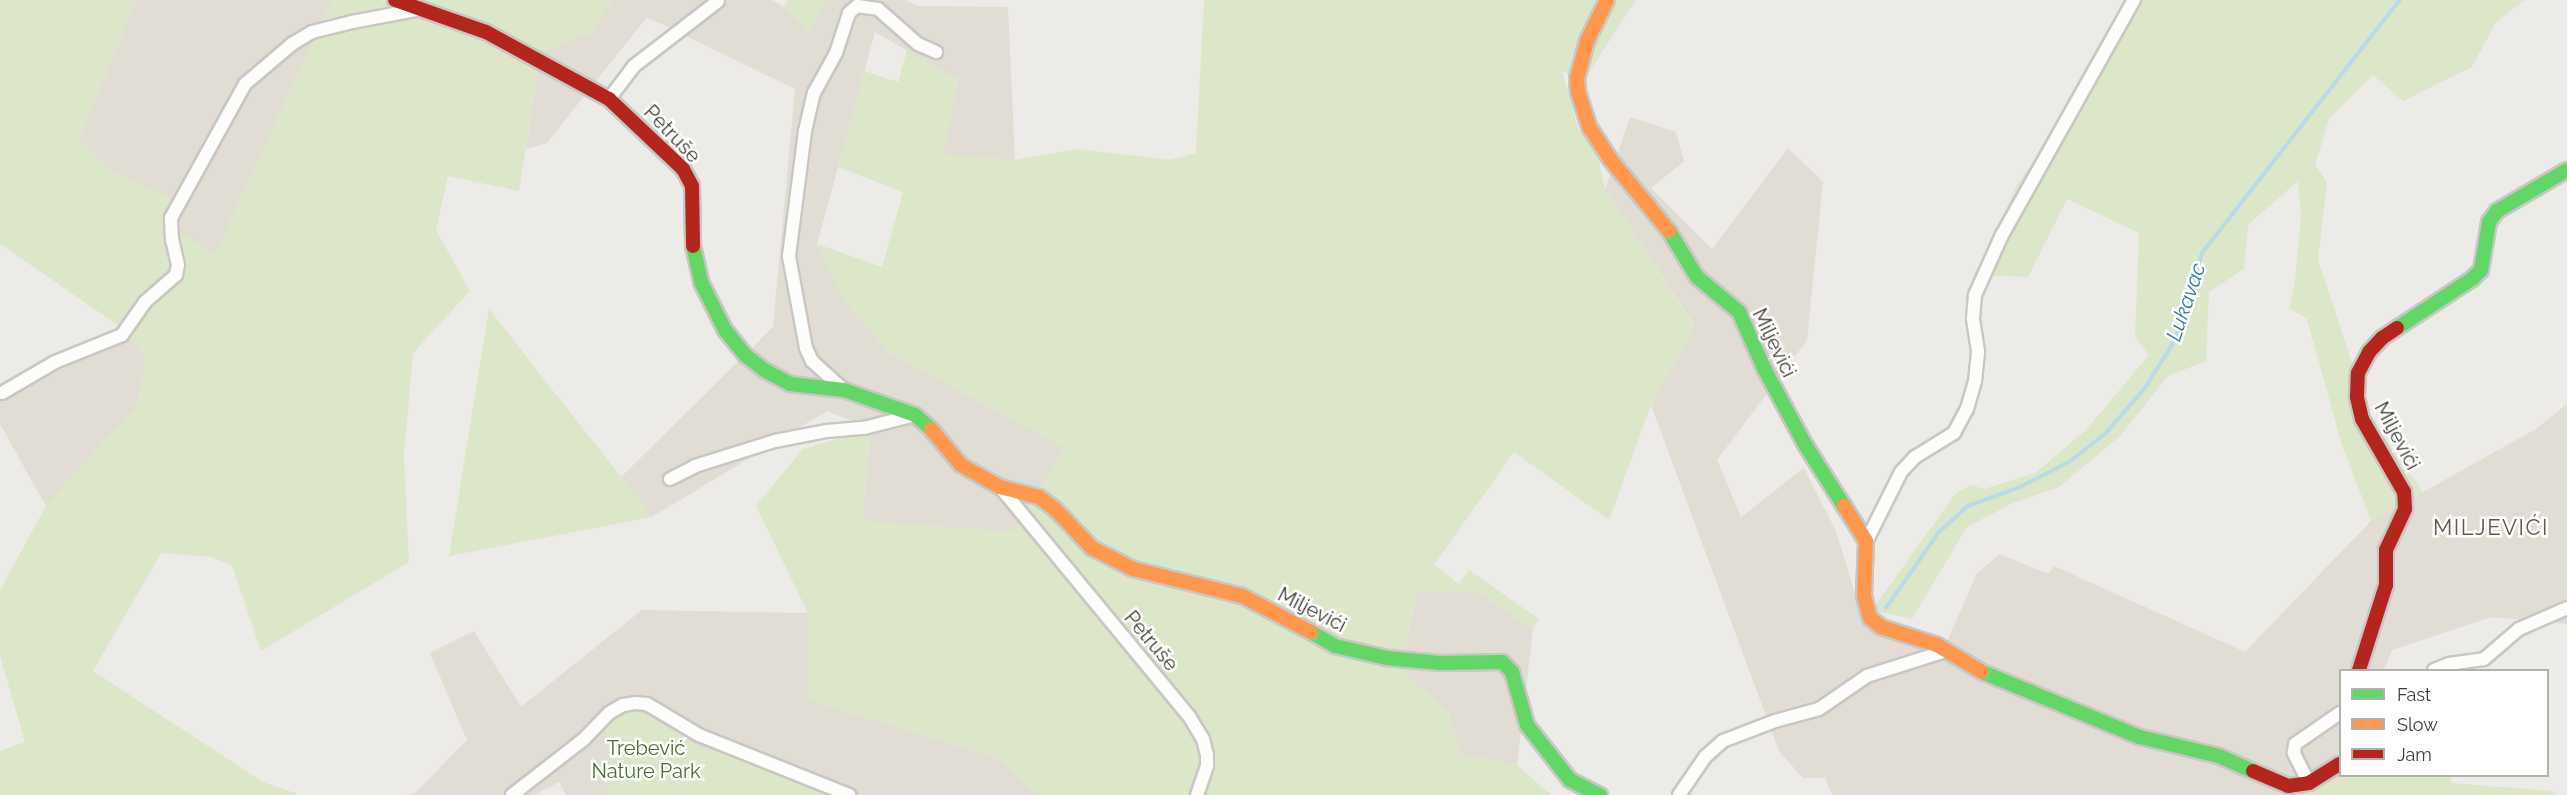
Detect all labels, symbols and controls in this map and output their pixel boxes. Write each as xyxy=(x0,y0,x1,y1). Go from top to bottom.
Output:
street label: Petruše xyxy=(639,100,705,168)
water label: Lukavac xyxy=(2161,260,2211,344)
street label: Miljevići xyxy=(1747,305,1801,381)
street label: Miljevići xyxy=(2369,398,2425,474)
district label: MILJEVIĆI xyxy=(2433,515,2549,541)
street label: Miljevići xyxy=(1274,583,1350,637)
street label: Petruše xyxy=(1119,606,1183,676)
legend xyxy=(2339,669,2549,777)
text: Fast xyxy=(2397,684,2431,705)
text: Slow xyxy=(2397,714,2438,735)
park label: Trebević Nature Park xyxy=(591,736,701,783)
text: Jam xyxy=(2397,744,2432,765)

